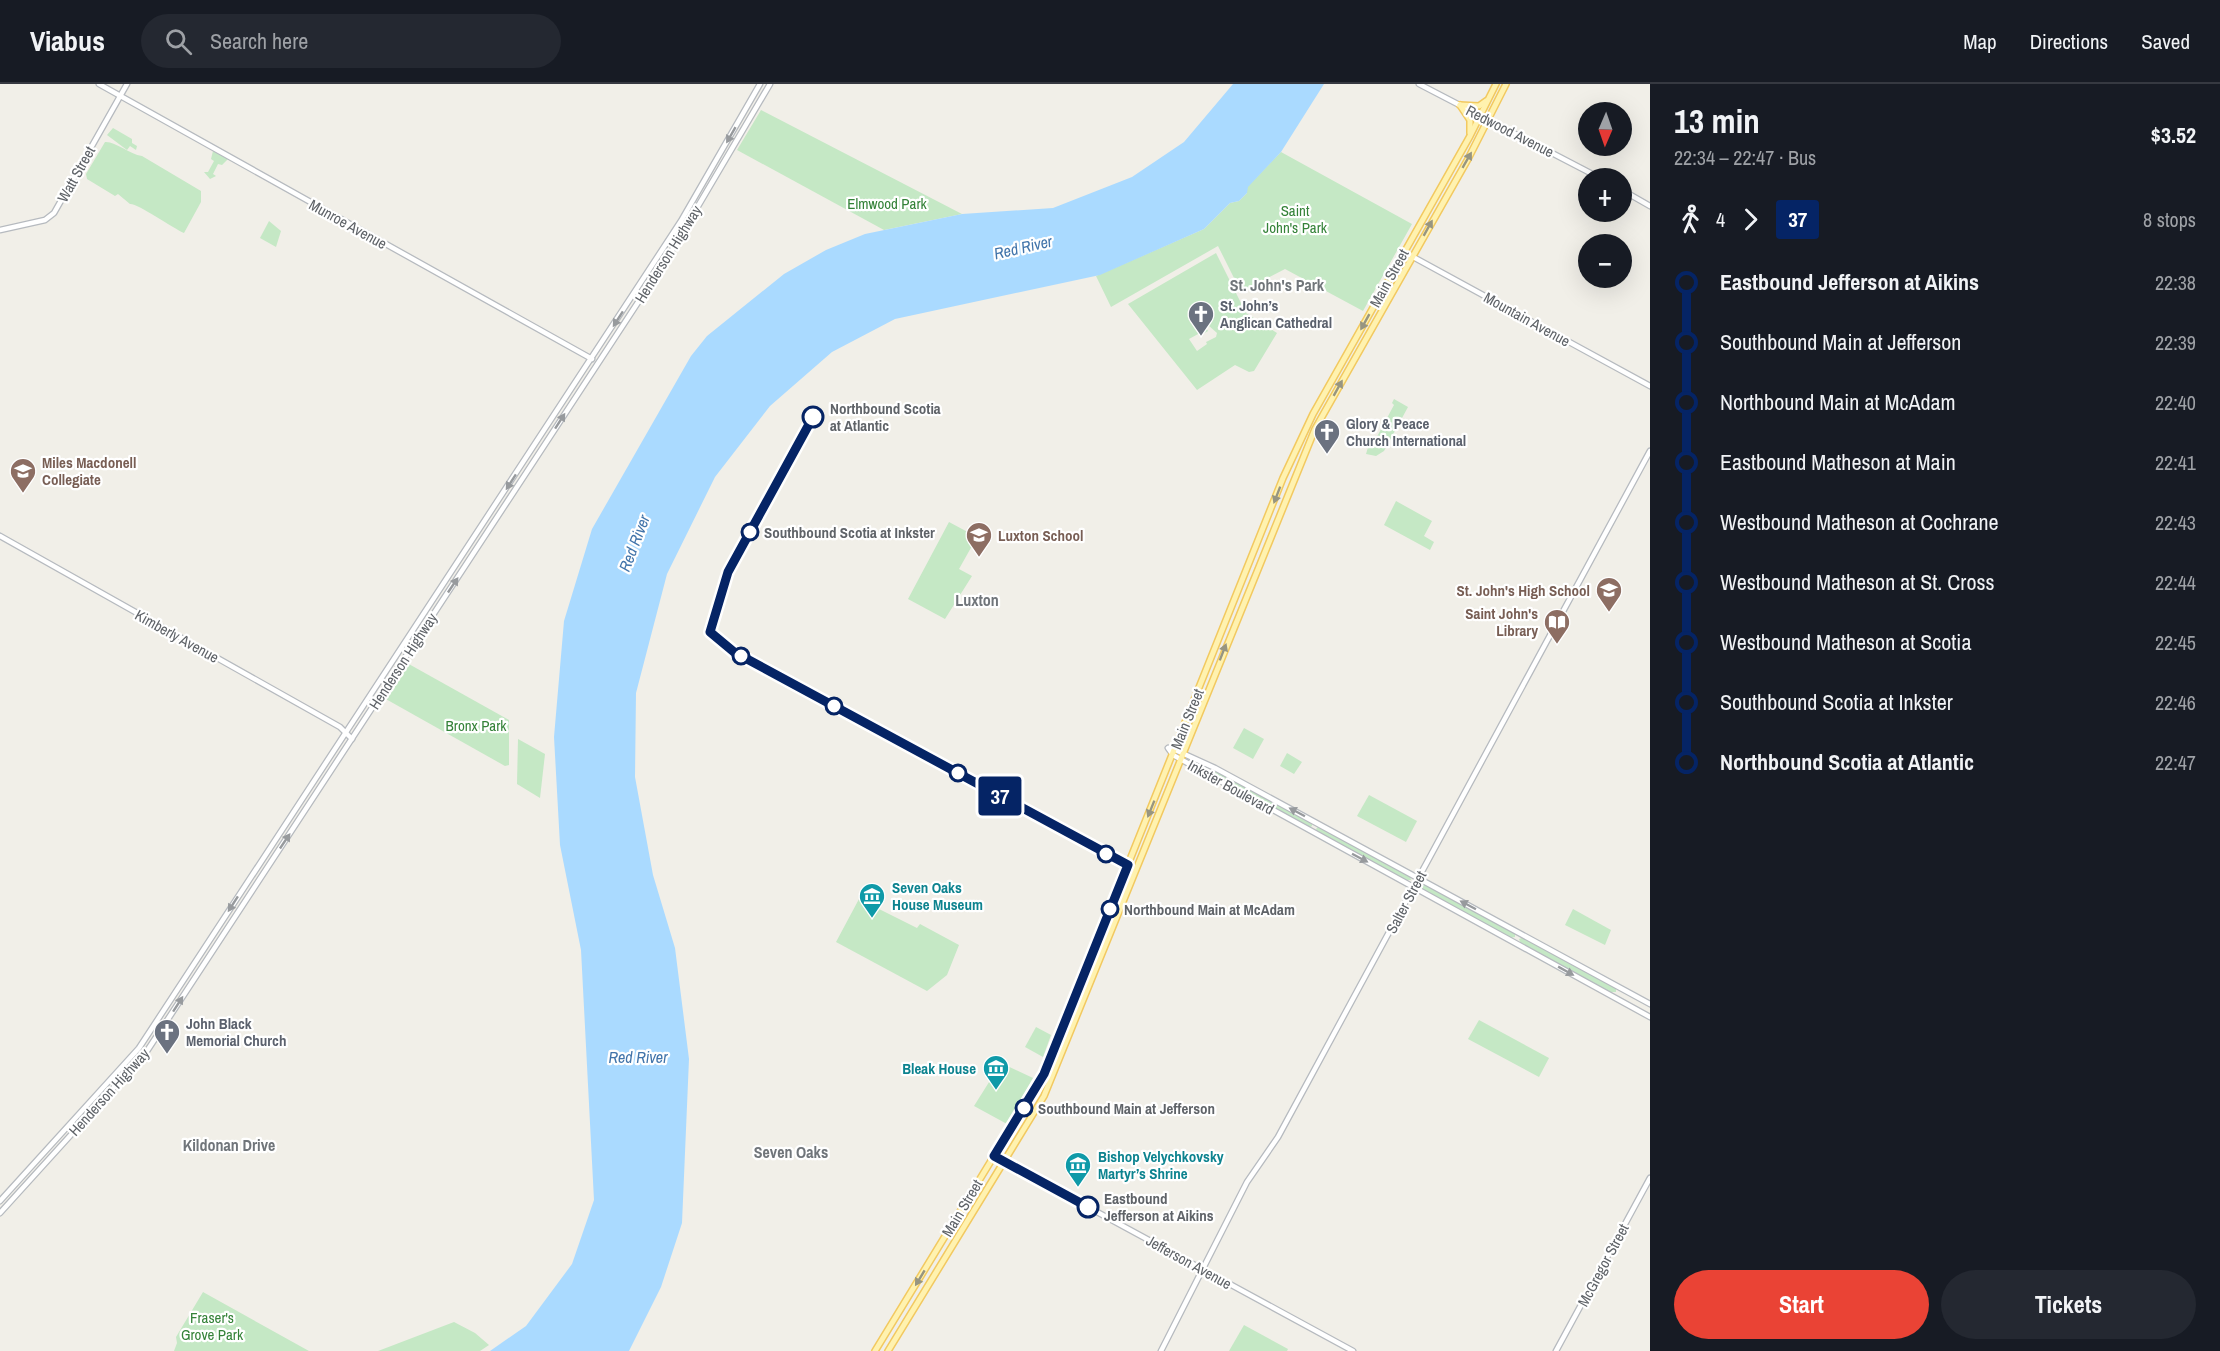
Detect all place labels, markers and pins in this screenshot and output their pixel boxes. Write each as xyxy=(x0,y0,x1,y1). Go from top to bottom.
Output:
place label: St. John’s Anglican Cathedral xyxy=(1220,295,1332,333)
church icon: St. John’s Anglican Cathedral xyxy=(1186,299,1216,337)
place label: Northbound Scotia at Atlantic xyxy=(830,398,941,436)
marker: Northbound Scotia at Atlantic xyxy=(802,406,824,428)
place label: Glory & Peace Church International xyxy=(1346,413,1466,451)
church icon: Glory & Peace Church International xyxy=(1312,417,1342,455)
place label: Miles Macdonell Collegiate xyxy=(42,452,136,490)
school or university icon: Miles Macdonell Collegiate xyxy=(8,456,38,494)
school or university icon: Luxton School xyxy=(964,520,994,558)
place label: Southbound Scotia at Inkster xyxy=(764,522,935,543)
marker: Southbound Scotia at Inkster xyxy=(741,523,759,541)
place label: Luxton School xyxy=(998,525,1083,546)
school or university icon: St. John's High School xyxy=(1594,575,1624,613)
place label: St. John's High School xyxy=(1457,580,1590,601)
place label: Saint John's Library xyxy=(1465,603,1538,641)
library icon: Saint John's Library xyxy=(1542,607,1572,645)
unlabelled marker xyxy=(732,647,750,665)
unlabelled marker xyxy=(825,697,843,715)
unlabelled marker xyxy=(949,764,967,782)
unlabelled marker xyxy=(1097,845,1115,863)
place label: Seven Oaks House Museum xyxy=(892,877,983,915)
museum icon: Seven Oaks House Museum xyxy=(857,881,887,919)
place label: Northbound Main at McAdam xyxy=(1124,899,1295,920)
marker: Northbound Main at McAdam xyxy=(1101,900,1119,918)
place label: John Black Memorial Church xyxy=(186,1013,286,1051)
church icon: John Black Memorial Church xyxy=(152,1017,182,1055)
museum icon: Bleak House xyxy=(981,1053,1011,1091)
place label: Bleak House xyxy=(902,1058,976,1079)
place label: Southbound Main at Jefferson xyxy=(1038,1098,1215,1119)
marker: Southbound Main at Jefferson xyxy=(1015,1099,1033,1117)
place label: Bishop Velychkovsky Martyr’s Shrine xyxy=(1098,1146,1224,1184)
museum icon: Bishop Velychkovsky Martyr’s Shrine xyxy=(1063,1150,1093,1188)
place label: Eastbound Jefferson at Aikins xyxy=(1104,1188,1214,1226)
marker: Eastbound Jefferson at Aikins xyxy=(1077,1196,1099,1218)

